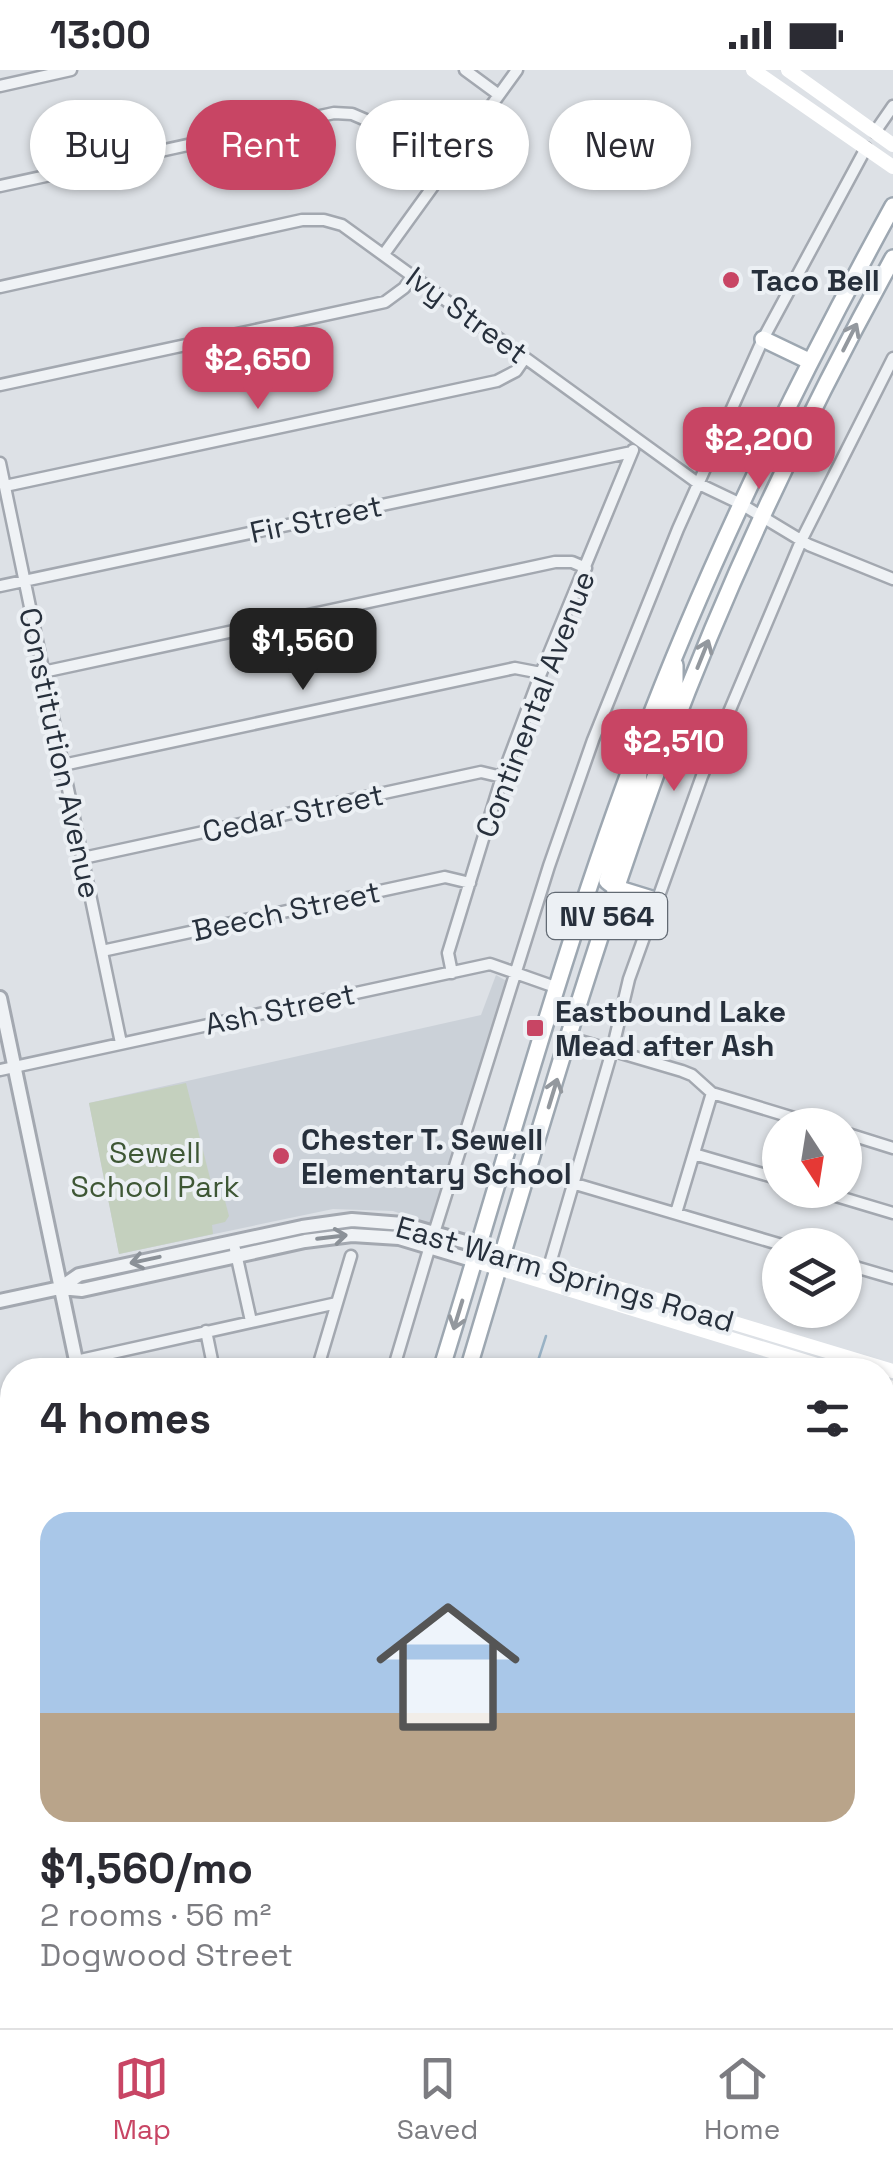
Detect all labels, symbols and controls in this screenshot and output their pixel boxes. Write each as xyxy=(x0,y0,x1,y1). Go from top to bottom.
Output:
text: 13:00 xyxy=(50,11,151,59)
chip: Buy xyxy=(30,100,166,190)
chip: Rent xyxy=(186,100,336,190)
chip: Filters xyxy=(356,100,529,190)
chip: New xyxy=(549,100,691,190)
street label: Ivy Street xyxy=(398,258,536,372)
place label: Taco Bell xyxy=(751,261,880,300)
marker: Taco Bell xyxy=(720,269,742,291)
one-way arrow xyxy=(841,323,860,353)
pin: $2,650 xyxy=(177,327,339,412)
text: $2,650 xyxy=(204,339,312,379)
pin: $2,200 xyxy=(678,407,840,492)
text: $2,200 xyxy=(705,419,813,459)
street label: Fir Street xyxy=(246,486,386,552)
street label: Continental Avenue xyxy=(466,565,604,843)
street label: Constitution Avenue xyxy=(10,604,110,902)
pin: $1,560 xyxy=(222,608,384,693)
text: $1,560 xyxy=(252,620,354,660)
one-way arrow xyxy=(696,639,714,670)
pin: $2,510 xyxy=(593,709,755,794)
text: $2,510 xyxy=(623,721,725,761)
street label: Cedar Street xyxy=(199,775,387,851)
street label: Beech Street xyxy=(189,872,383,950)
road number: NV 564 xyxy=(547,893,667,939)
street label: Ash Street xyxy=(201,974,359,1044)
place label: Eastbound Lake Mead after Ash xyxy=(555,992,786,1065)
marker: Eastbound Lake Mead after Ash xyxy=(524,1017,546,1039)
one-way arrow xyxy=(545,1078,563,1110)
north arrow xyxy=(762,1108,862,1208)
map controls xyxy=(762,1108,862,1328)
place label: Chester T. Sewell Elementary School xyxy=(301,1120,572,1193)
park label: Sewell School Park xyxy=(70,1133,240,1206)
marker: Chester T. Sewell Elementary School xyxy=(270,1145,292,1167)
street label: East Warm Springs Road xyxy=(391,1207,739,1341)
one-way arrow xyxy=(316,1227,348,1246)
button: layers xyxy=(762,1228,862,1328)
one-way arrow xyxy=(130,1252,162,1270)
one-way arrow xyxy=(448,1299,466,1331)
icon: filters xyxy=(800,1391,855,1446)
text: 4 homes xyxy=(40,1392,211,1445)
icon: home xyxy=(358,1577,538,1757)
text: $1,560/mo xyxy=(40,1842,253,1895)
text: 2 rooms · 56 m² xyxy=(40,1895,272,1935)
text: Dogwood Street xyxy=(40,1935,293,1975)
tab: Map xyxy=(113,2051,171,2147)
tab: Saved xyxy=(397,2051,478,2147)
tab: Home xyxy=(704,2051,780,2147)

